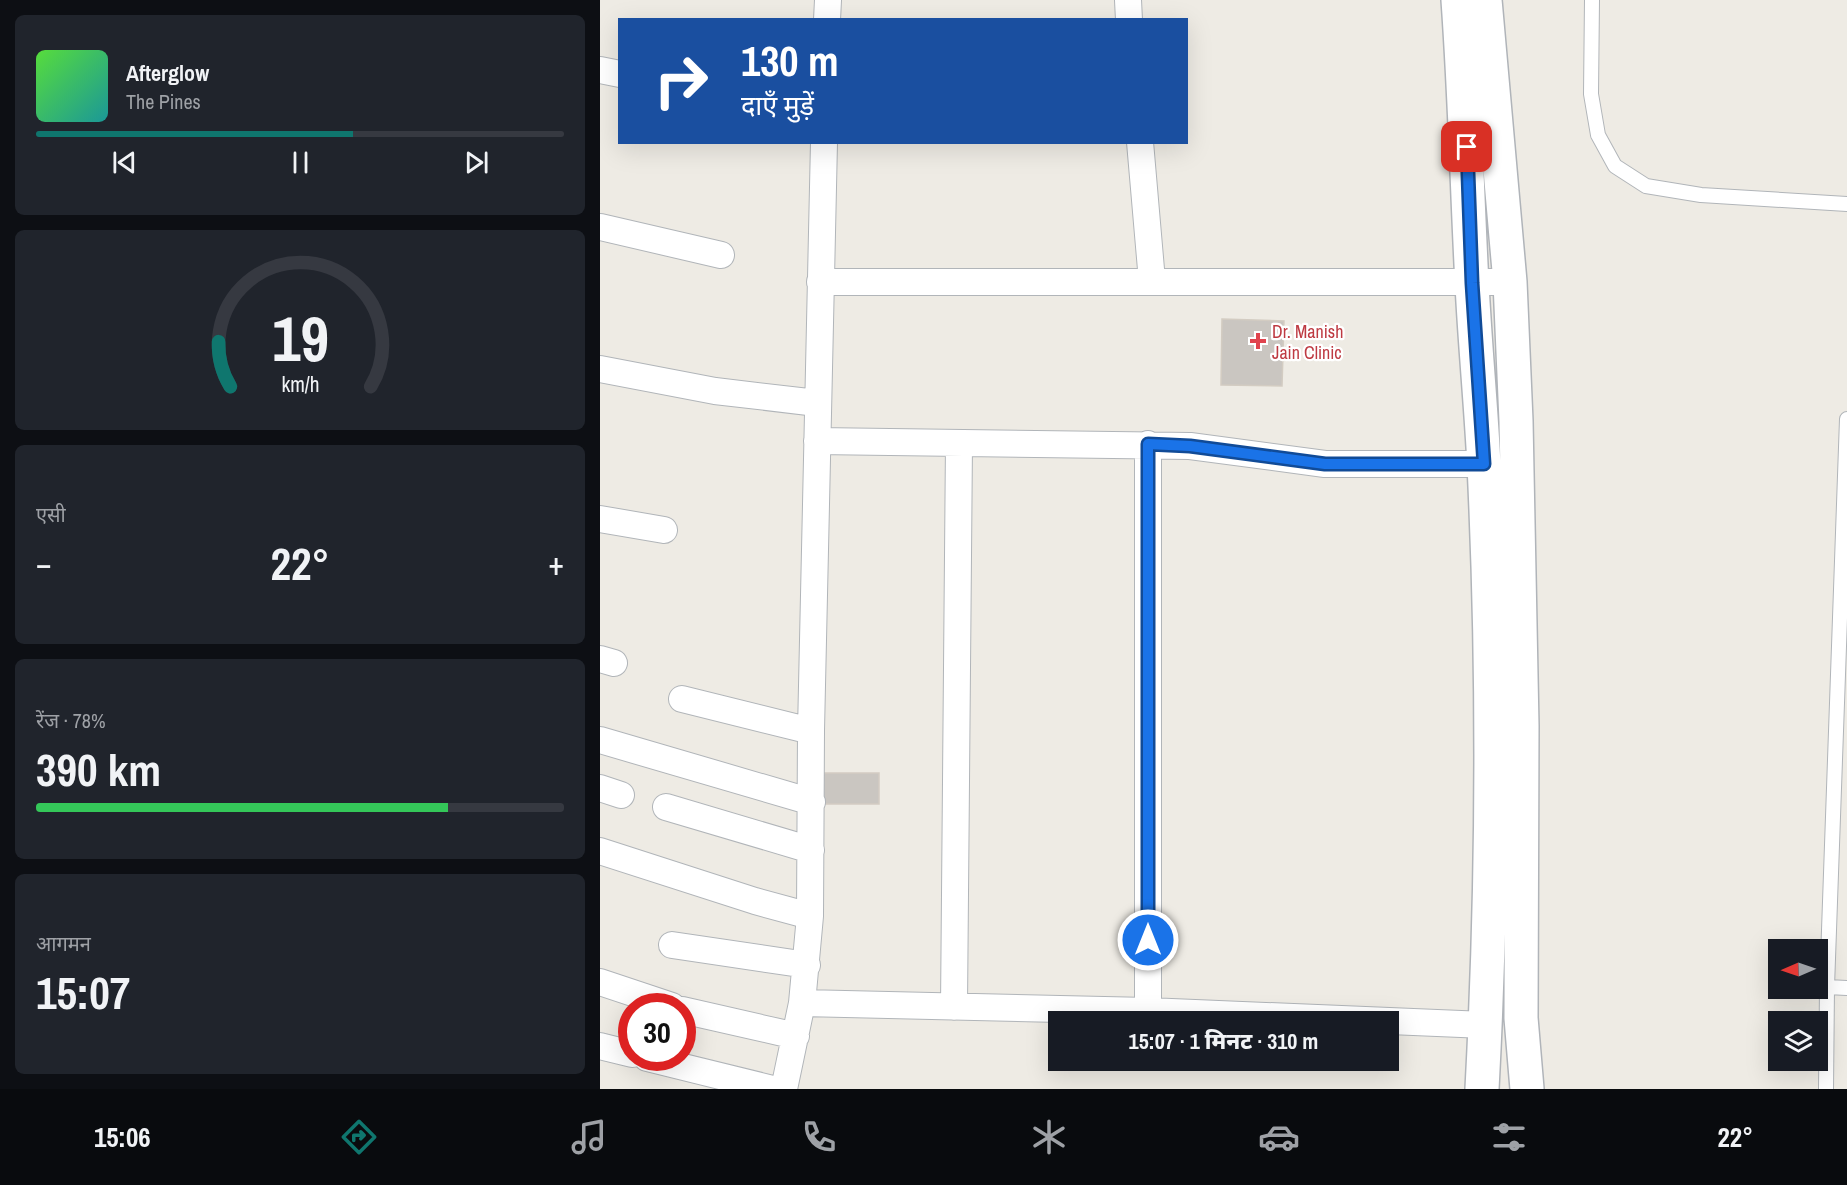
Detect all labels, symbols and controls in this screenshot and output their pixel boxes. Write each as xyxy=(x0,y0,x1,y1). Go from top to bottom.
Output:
text: 130 m xyxy=(741,33,839,89)
icon: right xyxy=(642,42,720,120)
text: Afterglow xyxy=(126,58,209,88)
text: दाएँ मुड़ें xyxy=(741,87,814,123)
text: The Pines xyxy=(126,88,201,115)
pin xyxy=(1441,121,1492,172)
icon: arrive xyxy=(1450,130,1483,163)
icon: previous xyxy=(108,146,141,179)
icon: pause xyxy=(284,146,317,179)
icon: next xyxy=(460,146,493,179)
text: 19 xyxy=(272,296,328,380)
place label: Dr. Manish Jain Clinic xyxy=(1272,319,1343,365)
marker: Dr. Manish Jain Clinic xyxy=(1249,332,1267,350)
text: km/h xyxy=(281,370,319,399)
text: एसी xyxy=(36,501,66,528)
text: 22° xyxy=(270,533,330,594)
text: − xyxy=(36,541,52,585)
text: + xyxy=(548,541,564,585)
text: रेंज · 78% xyxy=(36,707,106,734)
text: 390 km xyxy=(36,739,161,800)
position arrow xyxy=(1116,908,1180,972)
text: आगमन xyxy=(36,930,91,957)
north arrow xyxy=(1768,939,1828,999)
map controls xyxy=(1768,939,1828,1071)
text: 15:07 xyxy=(36,962,130,1023)
speed limit sign: 30 xyxy=(618,993,696,1071)
button: layers xyxy=(1768,1011,1828,1071)
text: 15:07 · 1 मिनट · 310 m xyxy=(1129,1026,1318,1056)
icon: directions xyxy=(338,1116,380,1158)
icon: music xyxy=(568,1116,610,1158)
icon: phone xyxy=(798,1116,840,1158)
icon: climate xyxy=(1028,1116,1070,1158)
icon: car xyxy=(1258,1116,1300,1158)
icon: filters xyxy=(1488,1116,1530,1158)
text: 15:06 xyxy=(94,1119,151,1155)
text: 22° xyxy=(1718,1119,1753,1155)

